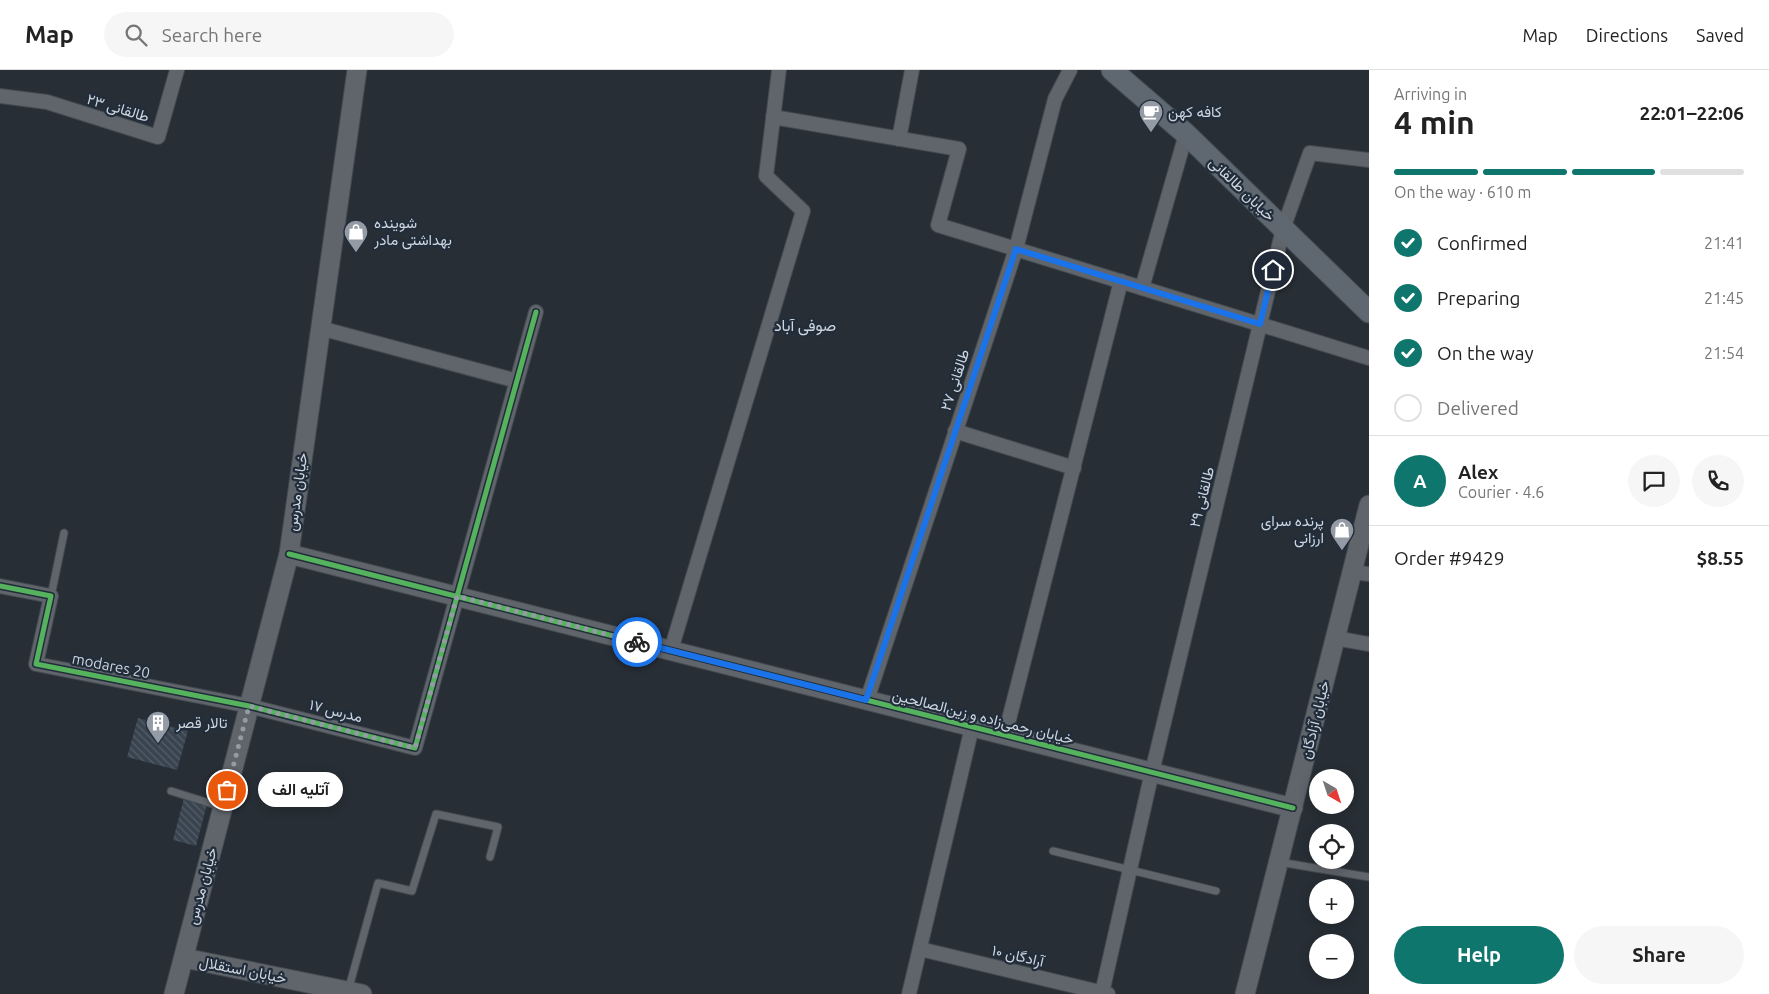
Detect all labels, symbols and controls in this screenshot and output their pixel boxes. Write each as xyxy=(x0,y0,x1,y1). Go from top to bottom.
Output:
search box xyxy=(104,12,454,57)
text: Map xyxy=(25,21,74,48)
icon: search xyxy=(122,21,150,49)
text: Search here xyxy=(162,24,262,46)
text: Map xyxy=(1522,25,1558,45)
text: Directions xyxy=(1586,25,1668,45)
text: Saved xyxy=(1696,25,1744,45)
text: Arriving in xyxy=(1394,85,1467,103)
street label: طالقانی ۲۳ xyxy=(84,90,152,127)
cafe icon: کافه کهن xyxy=(1138,99,1164,133)
text: 22:01–22:06 xyxy=(1639,102,1744,124)
place label: کافه کهن xyxy=(1168,103,1222,122)
text: 4 min xyxy=(1394,104,1475,140)
street label: خیابان طالقانی xyxy=(1205,153,1279,226)
text: On the way · 610 m xyxy=(1394,183,1531,201)
place label: شوینده بهداشتی مادر xyxy=(373,214,452,250)
shop icon: شوینده بهداشتی مادر xyxy=(343,219,369,253)
icon: check xyxy=(1394,229,1422,257)
text: Confirmed xyxy=(1437,232,1528,254)
text: 21:41 xyxy=(1704,234,1744,252)
pin xyxy=(1252,249,1294,291)
icon: home xyxy=(1259,256,1287,284)
icon: check xyxy=(1394,284,1422,312)
text: Preparing xyxy=(1437,287,1521,309)
text: 21:45 xyxy=(1704,289,1744,307)
district label: صوفی آباد xyxy=(774,316,836,336)
icon: check xyxy=(1394,339,1422,367)
text: On the way xyxy=(1437,342,1534,364)
text: 21:54 xyxy=(1704,344,1744,362)
street label: طالقانی ۲۷ xyxy=(937,347,974,413)
text: Delivered xyxy=(1437,397,1519,419)
street label: خیابان مدرس xyxy=(283,452,312,533)
button: chat xyxy=(1628,455,1680,507)
button: phone xyxy=(1692,455,1744,507)
text: Alex xyxy=(1458,461,1498,483)
street label: طالقانی ۲۹ xyxy=(1186,465,1219,529)
text: A xyxy=(1413,470,1427,492)
text: Courier · 4.6 xyxy=(1458,483,1544,501)
place label: پرنده سرای ارزانی xyxy=(1261,512,1324,548)
shop icon: پرنده سرای ارزانی xyxy=(1329,517,1355,551)
text: Order #9429 xyxy=(1394,547,1504,569)
text: $8.55 xyxy=(1696,547,1744,569)
courier xyxy=(612,617,662,667)
icon: bike xyxy=(623,628,651,656)
street label: modares 20 xyxy=(71,650,152,681)
street label: خیابان آزادگان xyxy=(1297,679,1333,761)
street label: خیابان رحمی‌زاده و زین‌الصالحین xyxy=(890,686,1076,749)
street label: مدرس ۱۷ xyxy=(307,696,365,727)
building icon: تالار قصر xyxy=(145,710,171,744)
place label: تالار قصر xyxy=(175,714,228,732)
pin xyxy=(206,769,248,811)
north arrow xyxy=(1309,769,1354,814)
map controls xyxy=(1309,769,1354,979)
callout: آتلیه الف xyxy=(257,772,342,808)
icon: bag xyxy=(213,776,241,804)
text: آتلیه الف xyxy=(272,780,329,798)
button: locate xyxy=(1309,824,1354,869)
street label: خیابان مدرس xyxy=(183,846,222,927)
button: + xyxy=(1309,879,1354,924)
button: Help xyxy=(1394,926,1564,984)
button: Share xyxy=(1574,926,1744,984)
button: − xyxy=(1309,934,1354,979)
street label: آرادگان ۱۰ xyxy=(990,941,1047,971)
street label: خیابان استقلال xyxy=(198,953,288,987)

